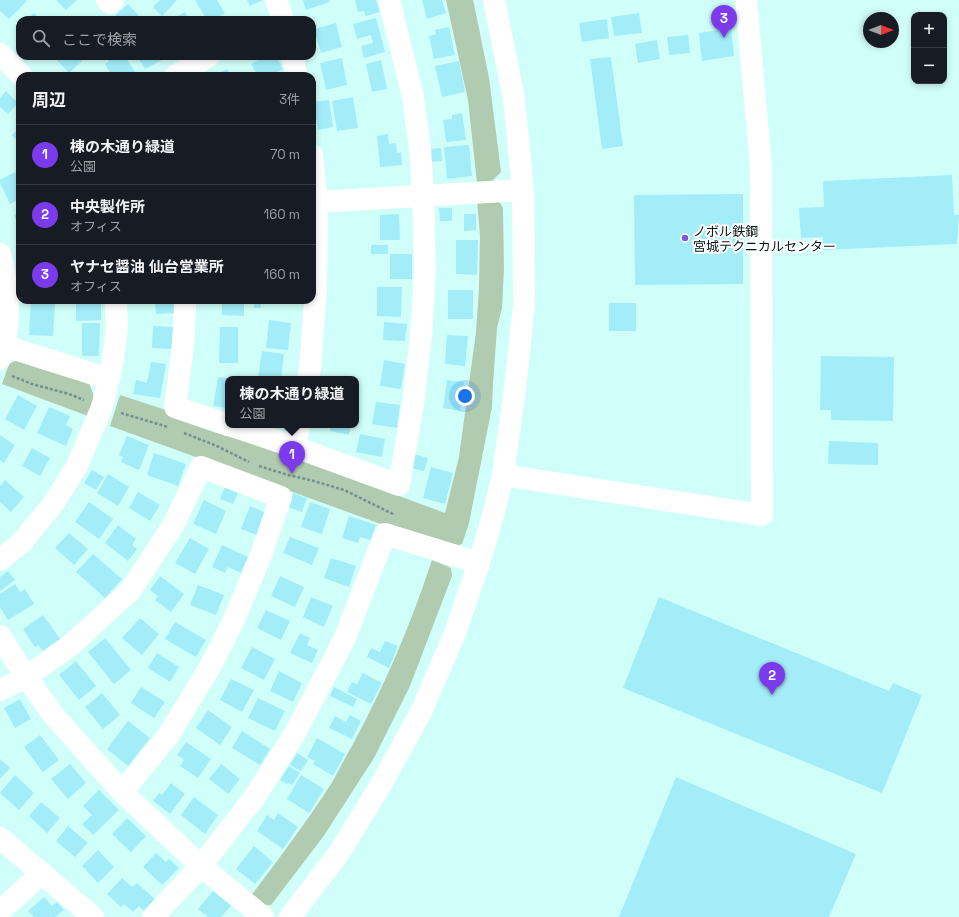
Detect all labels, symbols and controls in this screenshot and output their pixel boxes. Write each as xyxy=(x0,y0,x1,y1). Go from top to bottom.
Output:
pin: 3 xyxy=(711,5,737,38)
north arrow xyxy=(863,12,899,48)
map controls xyxy=(911,12,947,84)
button: + xyxy=(911,12,947,48)
search box xyxy=(16,16,316,60)
icon: search xyxy=(30,27,52,49)
text: ここで検索 xyxy=(62,30,137,49)
button: − xyxy=(911,48,947,84)
text: 周辺 xyxy=(32,89,66,111)
text: 3件 xyxy=(279,91,300,108)
text: 棟の木通り緑道 xyxy=(70,137,175,156)
text: 1 xyxy=(42,146,48,163)
text: 70 m xyxy=(270,146,300,163)
text: 公園 xyxy=(70,158,96,175)
text: 中央製作所 xyxy=(70,197,145,216)
text: 2 xyxy=(41,206,49,223)
text: 160 m xyxy=(264,206,300,223)
text: オフィス xyxy=(70,218,122,235)
place label: ノボル鉄鋼 宮城テクニカルセンター xyxy=(693,223,836,255)
marker: ノボル鉄鋼 宮城テクニカルセンター xyxy=(680,233,690,243)
text: ヤナセ醤油 仙台営業所 xyxy=(70,257,224,276)
text: 3 xyxy=(41,266,49,283)
text: 160 m xyxy=(264,266,300,283)
text: オフィス xyxy=(70,278,122,295)
popup xyxy=(225,376,359,428)
text: 棟の木通り緑道 xyxy=(239,384,345,403)
your location xyxy=(455,386,475,406)
text: 公園 xyxy=(239,405,266,422)
pin: 1 xyxy=(279,441,305,474)
pin: 2 xyxy=(759,662,785,695)

